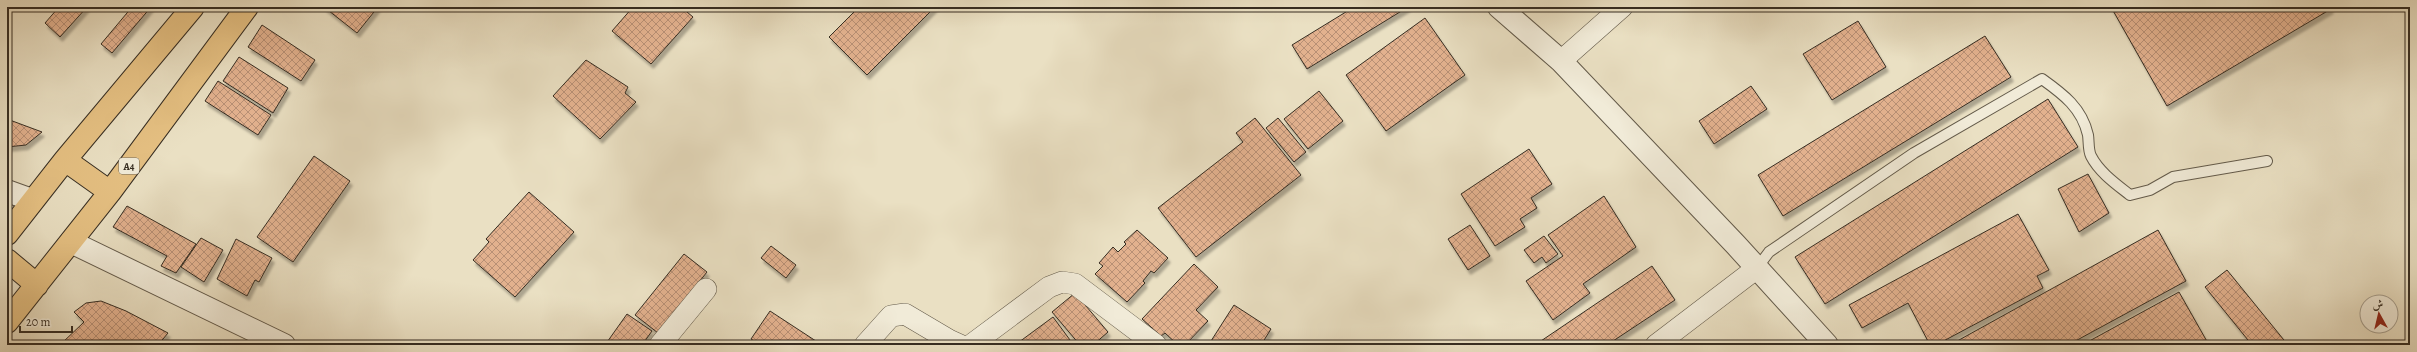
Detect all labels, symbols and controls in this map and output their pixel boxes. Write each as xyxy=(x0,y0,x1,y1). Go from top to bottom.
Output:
road number: A4 xyxy=(119,158,139,174)
north arrow xyxy=(2359,294,2399,334)
text: ش xyxy=(2371,296,2384,313)
scale bar xyxy=(20,308,72,334)
text: 20 m xyxy=(26,314,50,330)

